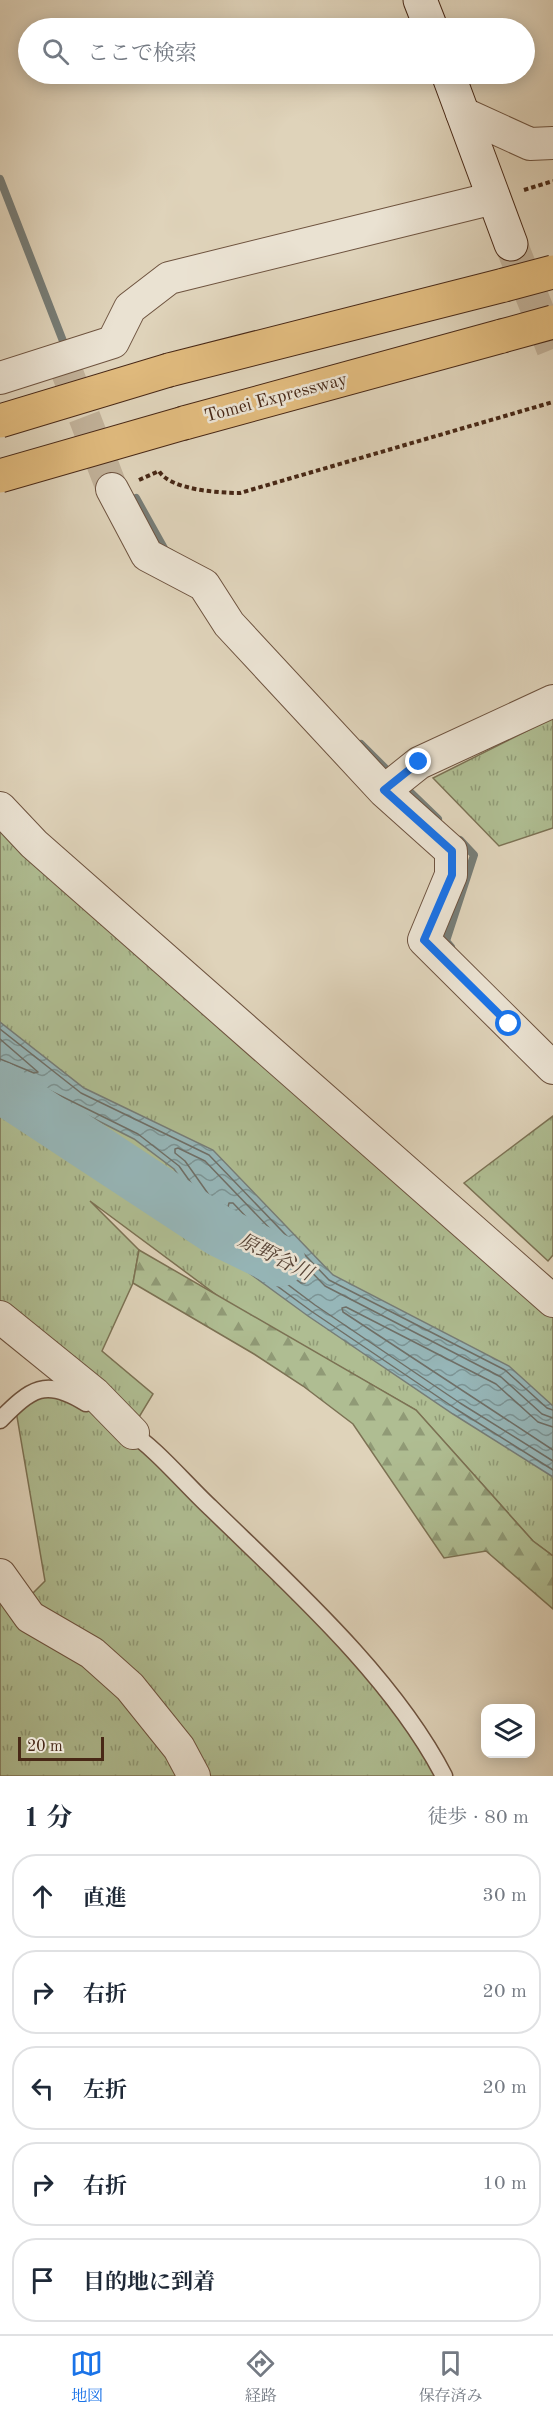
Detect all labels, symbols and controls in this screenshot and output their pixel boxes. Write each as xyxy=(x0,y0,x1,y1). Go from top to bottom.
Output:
search box xyxy=(18,18,535,84)
icon: search xyxy=(39,35,72,68)
text: ここで検索 xyxy=(87,43,197,65)
street label: Tomei Expressway xyxy=(203,370,350,426)
route end xyxy=(405,748,431,774)
route start xyxy=(495,1010,521,1036)
water label: 原野谷川 xyxy=(235,1229,318,1286)
map controls xyxy=(481,1704,535,1758)
button: layers xyxy=(481,1704,535,1758)
scale bar xyxy=(18,1734,104,1762)
text: 20 m xyxy=(27,1739,63,1755)
text: 1 分 xyxy=(24,1806,72,1832)
text: 徒歩 · 80 m xyxy=(428,1808,529,1828)
icon: ahead xyxy=(26,1880,59,1913)
text: 30 m xyxy=(482,1886,527,1906)
text: 直進 xyxy=(83,1888,127,1910)
icon: right xyxy=(26,1976,59,2009)
text: 20 m xyxy=(482,1982,527,2002)
text: 右折 xyxy=(83,1984,127,2006)
icon: left xyxy=(26,2072,59,2105)
text: 20 m xyxy=(482,2078,527,2098)
text: 左折 xyxy=(83,2080,127,2102)
icon: right xyxy=(26,2168,59,2201)
text: 10 m xyxy=(482,2174,527,2194)
text: 右折 xyxy=(83,2176,127,2198)
icon: arrive xyxy=(26,2264,59,2297)
text: 目的地に到着 xyxy=(83,2272,215,2294)
tab: 地図 xyxy=(70,2347,103,2407)
tab: 経路 xyxy=(244,2347,277,2407)
tab: 保存済み xyxy=(418,2347,482,2407)

